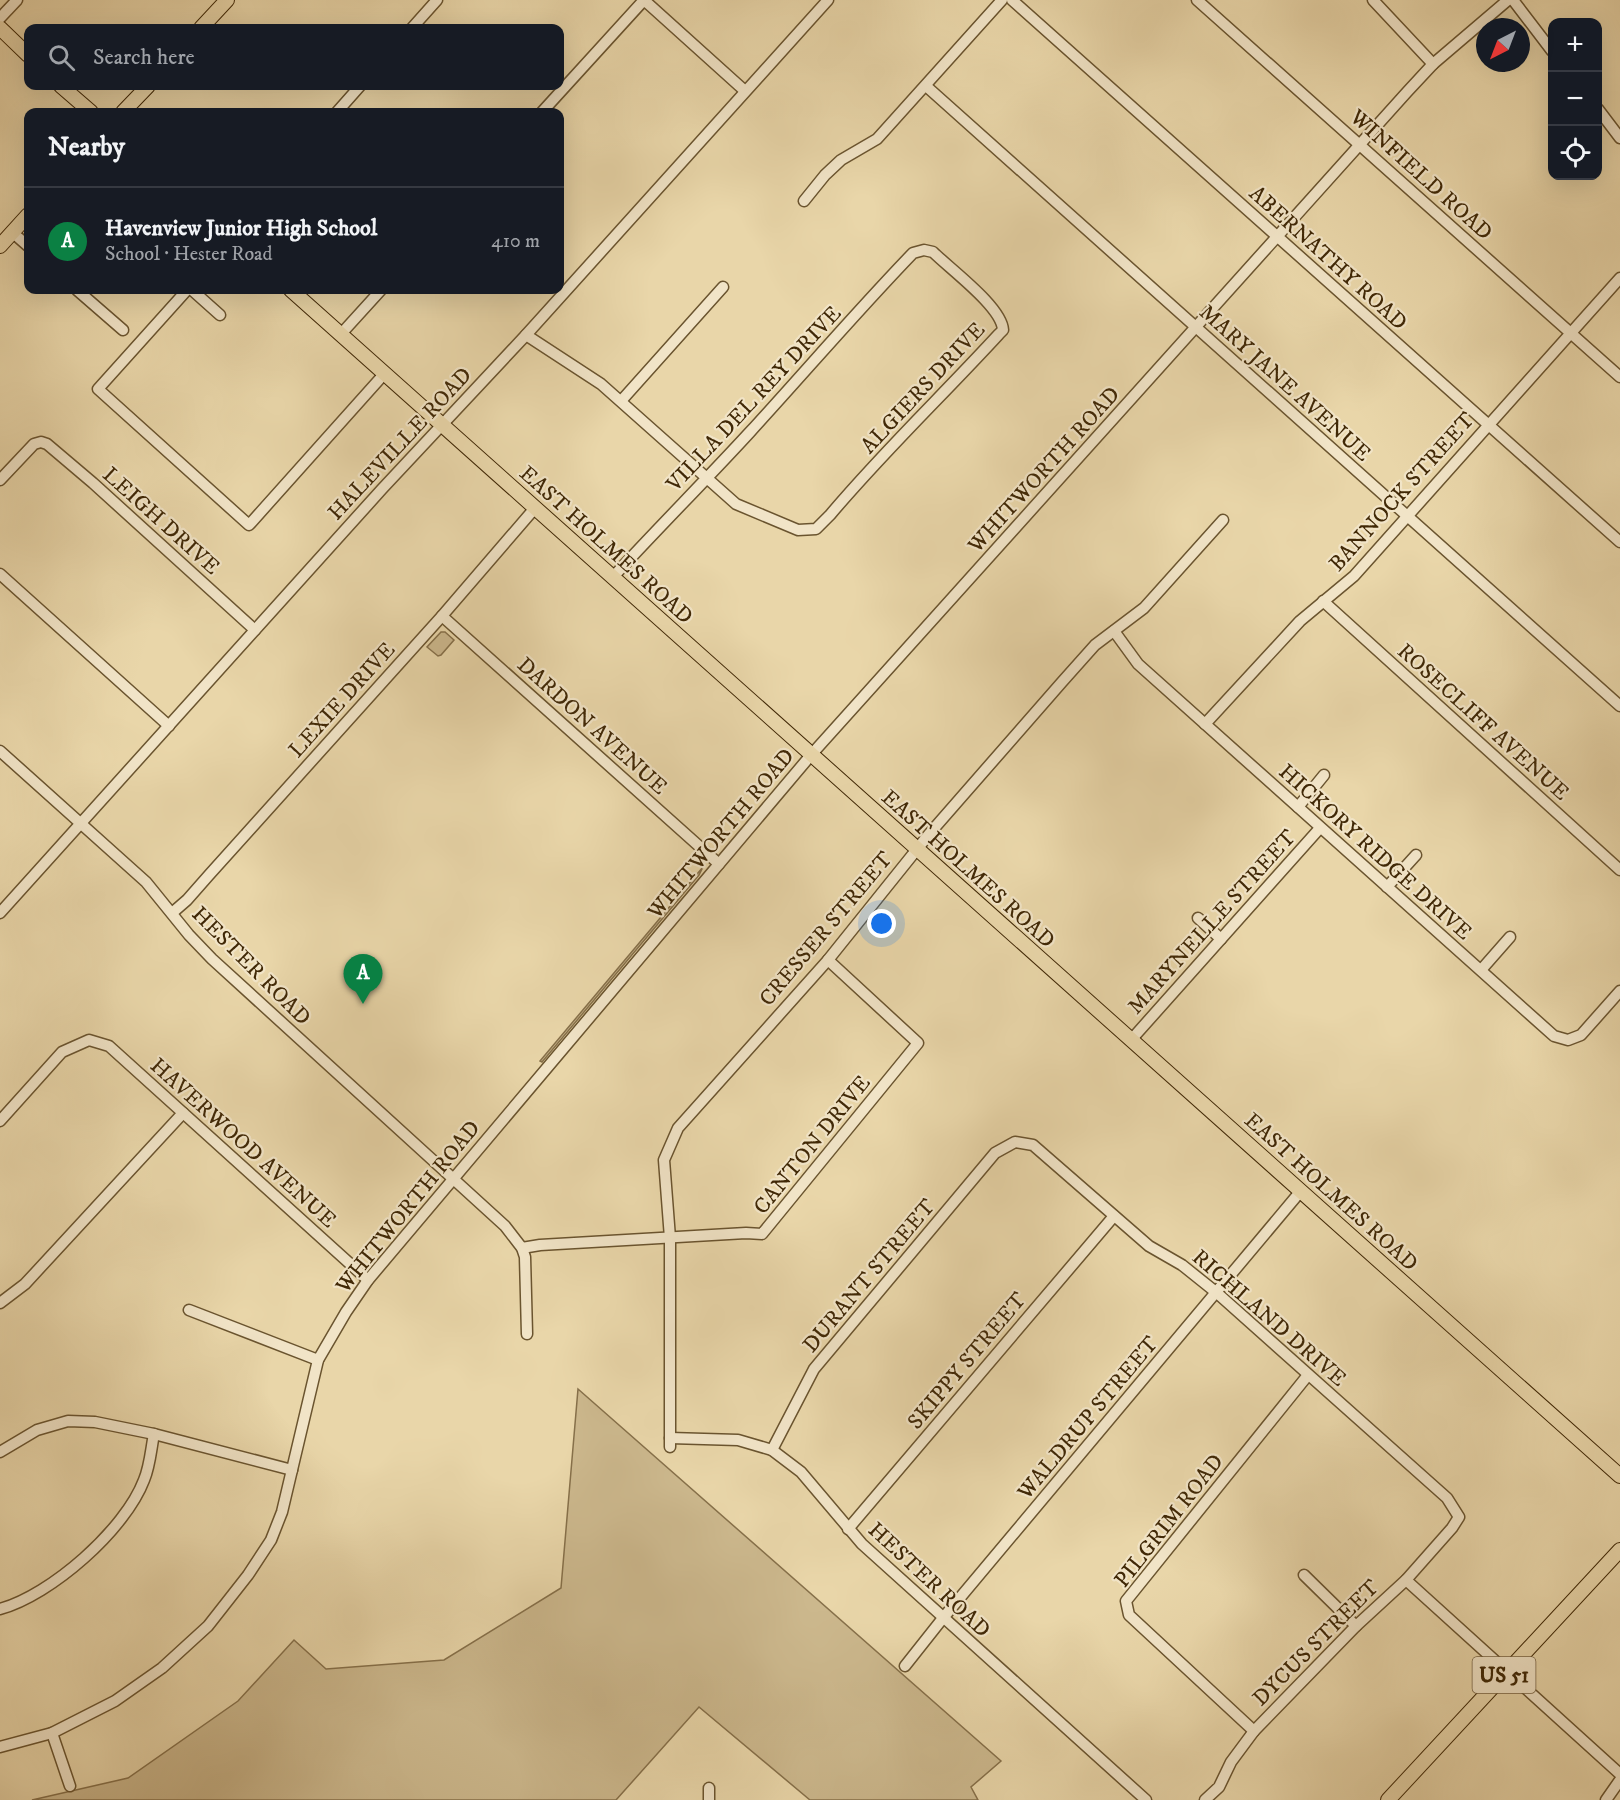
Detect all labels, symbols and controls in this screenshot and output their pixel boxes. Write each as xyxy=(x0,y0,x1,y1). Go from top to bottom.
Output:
north arrow xyxy=(1476,18,1530,72)
map controls xyxy=(1548,18,1602,180)
button: + xyxy=(1548,18,1602,72)
search box xyxy=(24,24,564,90)
icon: search xyxy=(45,41,78,74)
text: Search here xyxy=(93,44,195,71)
button: − xyxy=(1548,72,1602,126)
street label: WINFIELD ROAD xyxy=(1343,103,1498,246)
button: locate xyxy=(1548,126,1602,180)
text: Nearby xyxy=(48,131,125,164)
street label: ABERNATHY ROAD xyxy=(1243,180,1413,336)
text: Havenview Junior High School xyxy=(105,215,377,242)
text: A xyxy=(61,229,74,254)
text: 410 m xyxy=(491,229,540,254)
text: School · Hester Road xyxy=(105,242,273,267)
street label: MARY JANE AVENUE xyxy=(1194,299,1376,467)
street label: VILLA DEL REY DRIVE xyxy=(660,301,847,498)
street label: ALGIERS DRIVE xyxy=(855,317,991,459)
street label: HALEVILLE ROAD xyxy=(322,362,478,526)
street label: WHITWORTH ROAD xyxy=(962,381,1126,559)
street label: BANNOCK STREET xyxy=(1324,407,1481,577)
street label: EAST HOLMES ROAD xyxy=(514,460,698,630)
street label: LEIGH DRIVE xyxy=(97,461,225,581)
street label: LEXIE DRIVE xyxy=(283,637,401,763)
street label: ROSECLIFF AVENUE xyxy=(1391,638,1575,806)
street label: DARDON AVENUE xyxy=(511,652,673,801)
street label: WHITWORTH ROAD xyxy=(641,743,800,926)
street label: HICKORY RIDGE DRIVE xyxy=(1273,758,1477,946)
street label: EAST HOLMES ROAD xyxy=(876,784,1060,954)
street label: MARYNELLE STREET xyxy=(1122,824,1302,1020)
street label: CRESSER STREET xyxy=(754,846,899,1012)
street label: HESTER ROAD xyxy=(186,901,316,1031)
your location xyxy=(867,909,896,938)
pin: A xyxy=(344,954,382,1004)
street label: HAVERWOOD AVENUE xyxy=(144,1052,342,1234)
street label: CANTON DRIVE xyxy=(748,1070,876,1220)
street label: EAST HOLMES ROAD xyxy=(1239,1107,1423,1277)
street label: WHITWORTH ROAD xyxy=(330,1115,486,1300)
street label: DURANT STREET xyxy=(797,1193,941,1358)
street label: RICHLAND DRIVE xyxy=(1186,1244,1352,1392)
street label: SKIPPY STREET xyxy=(902,1287,1033,1435)
street label: WALDRUP STREET xyxy=(1011,1331,1165,1506)
street label: PILGRIM ROAD xyxy=(1109,1449,1230,1593)
street label: HESTER ROAD xyxy=(862,1517,996,1644)
street label: DYCUS STREET xyxy=(1247,1574,1385,1712)
road number: US 51 xyxy=(1472,1657,1536,1693)

